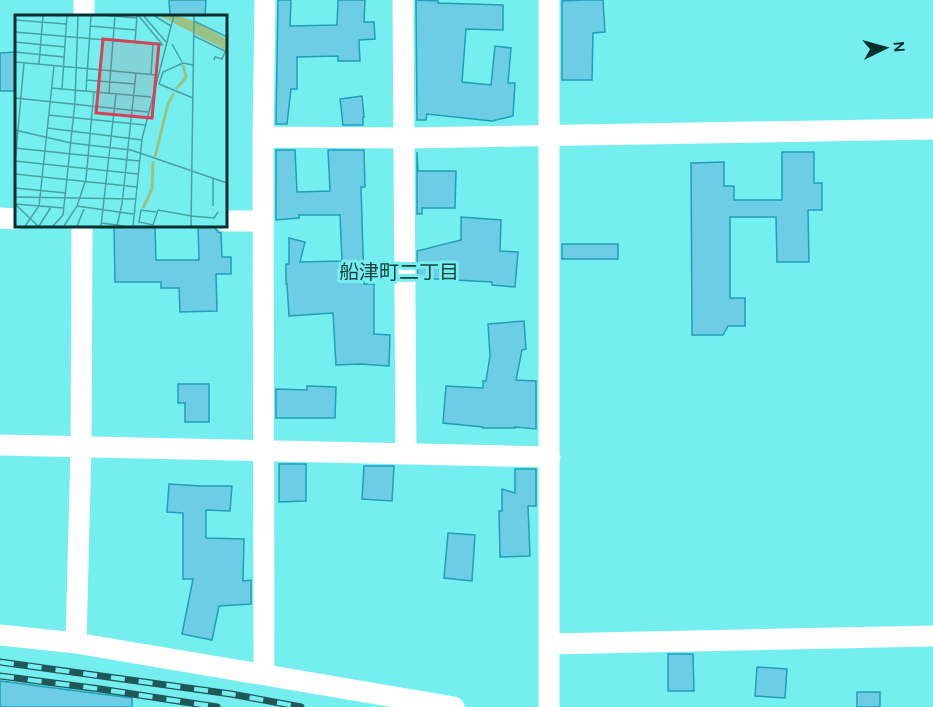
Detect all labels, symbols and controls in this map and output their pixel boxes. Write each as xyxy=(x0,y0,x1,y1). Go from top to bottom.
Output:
inset map xyxy=(15,15,226,226)
north arrow xyxy=(855,18,915,78)
text: N xyxy=(889,40,909,53)
district label: 船津町二丁目 xyxy=(339,261,459,284)

